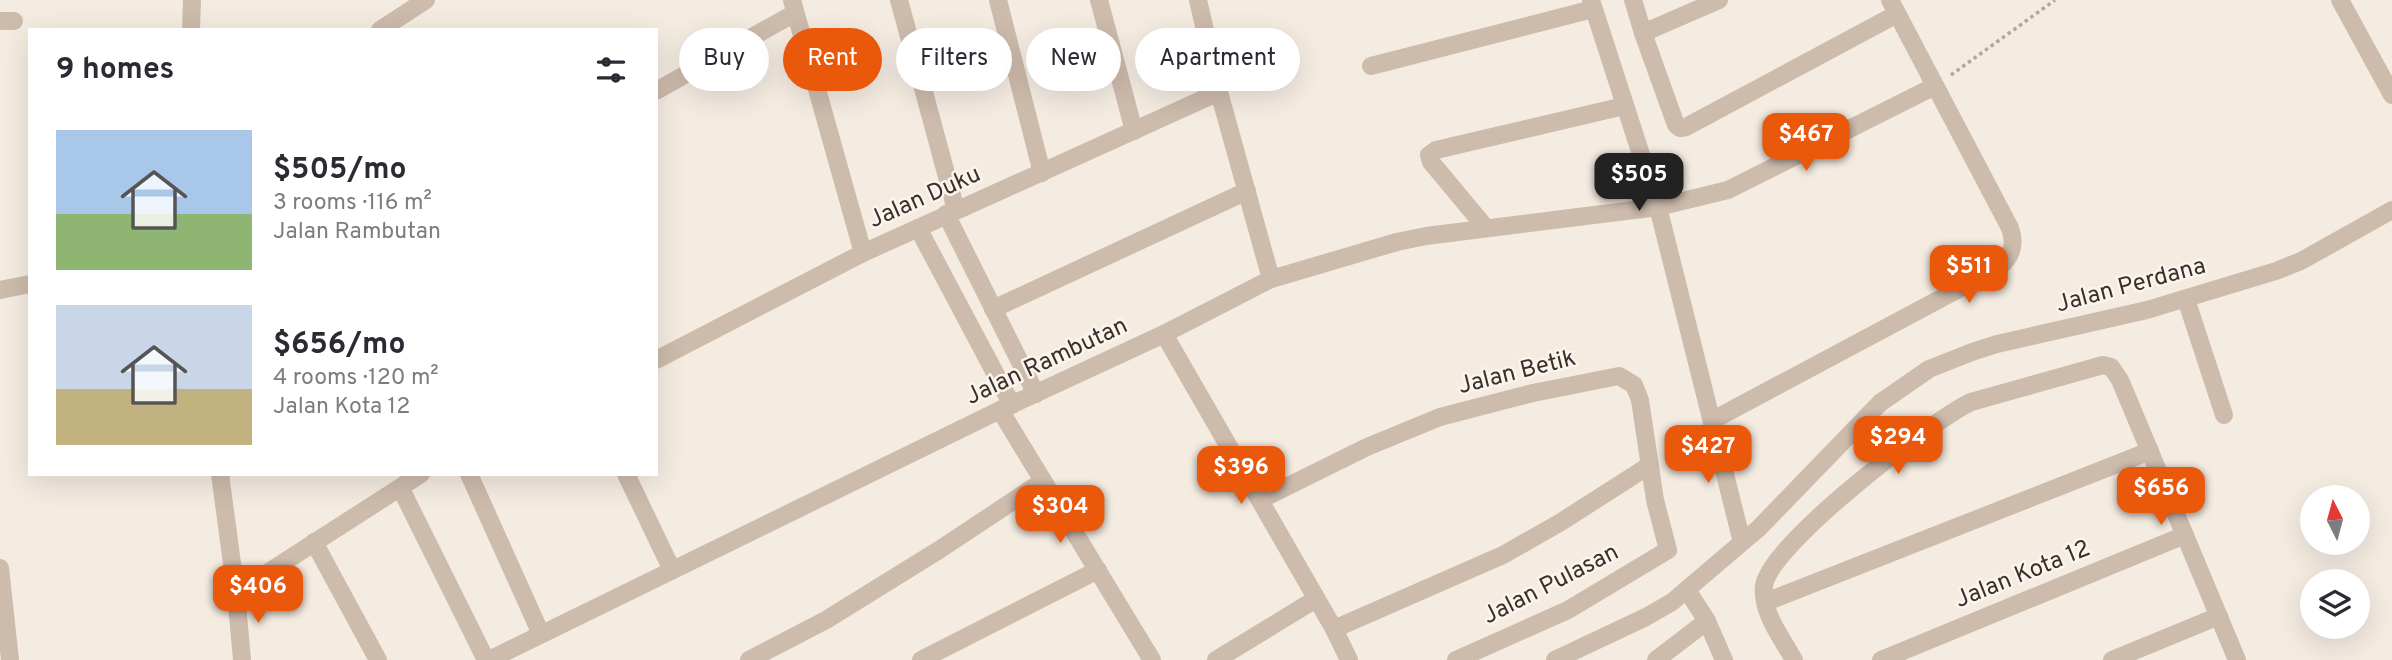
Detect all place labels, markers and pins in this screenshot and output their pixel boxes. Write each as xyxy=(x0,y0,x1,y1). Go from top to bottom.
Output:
pin: $467 xyxy=(1765,114,1847,173)
pin: $505 xyxy=(1598,154,1680,213)
pin: $511 xyxy=(1928,246,2010,305)
pin: $294 xyxy=(1857,416,1939,476)
pin: $427 xyxy=(1667,426,1749,485)
pin: $396 xyxy=(1200,447,1282,506)
pin: $656 xyxy=(2120,468,2202,527)
pin: $304 xyxy=(1019,486,1101,545)
pin: $406 xyxy=(217,566,299,625)

